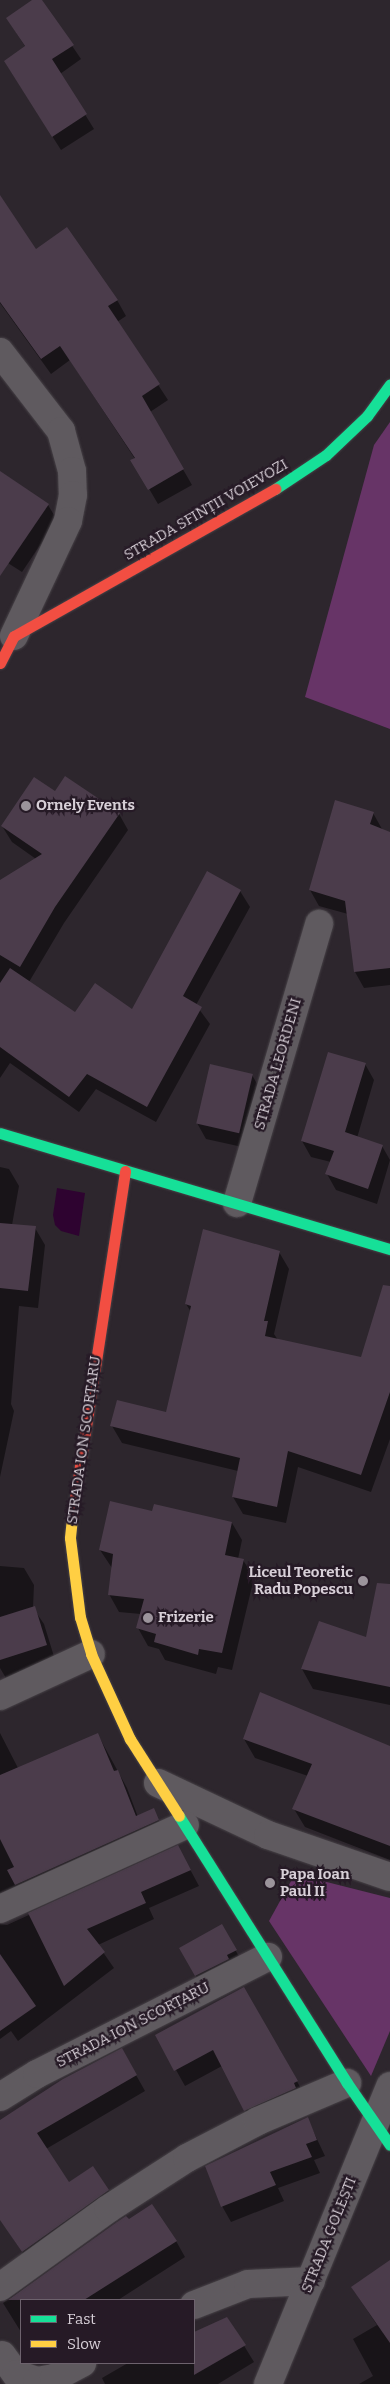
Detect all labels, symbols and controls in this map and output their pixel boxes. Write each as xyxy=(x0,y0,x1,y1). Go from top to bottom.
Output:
street label: STRADA SFINȚII VOIEVOZI xyxy=(121,456,291,564)
place label: Ornely Events xyxy=(36,797,135,815)
marker: Ornely Events xyxy=(20,800,32,812)
street label: STRADA LEORDENI xyxy=(251,996,305,1132)
street label: STRADA ION SCORȚARU xyxy=(63,1355,105,1525)
place label: Liceul Teoretic Radu Popescu xyxy=(248,1563,353,1598)
marker: Liceul Teoretic Radu Popescu xyxy=(357,1575,369,1587)
place label: Frizerie xyxy=(158,1609,214,1627)
marker: Frizerie xyxy=(142,1612,154,1624)
place label: Papa Ioan Paul II xyxy=(280,1865,350,1900)
marker: Papa Ioan Paul II xyxy=(264,1877,276,1889)
street label: STRADA ION SCORȚARU xyxy=(53,1978,213,2072)
street label: STRADA GOLEȘTI xyxy=(298,2175,360,2295)
legend xyxy=(20,2299,195,2364)
text: Fast xyxy=(67,2310,96,2328)
text: Slow xyxy=(67,2335,101,2353)

